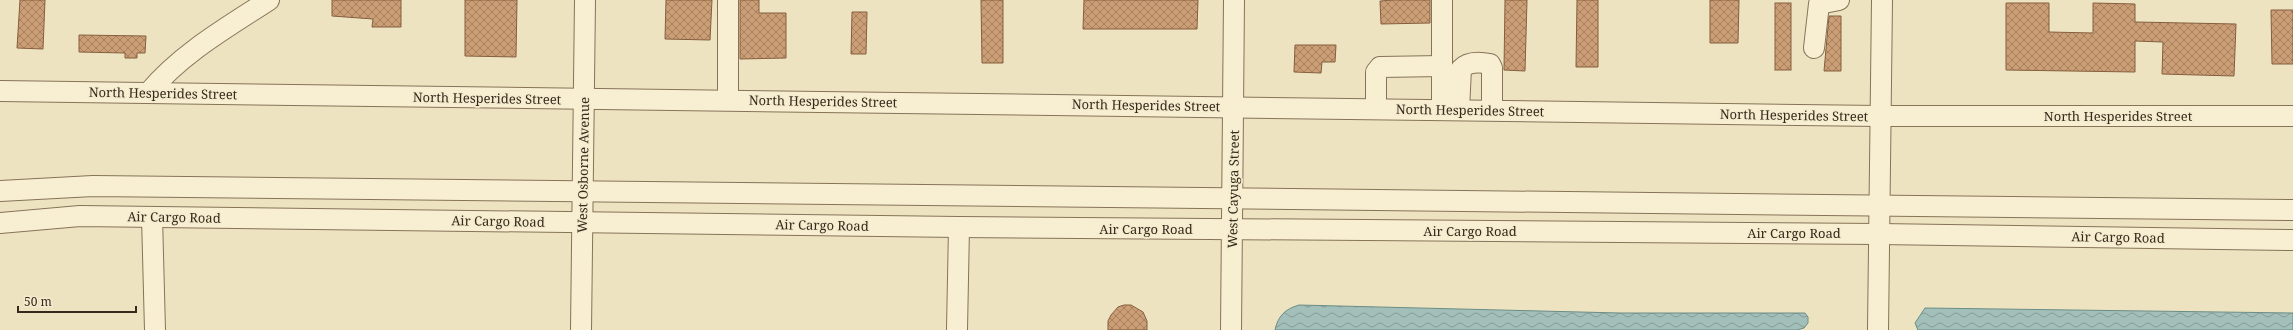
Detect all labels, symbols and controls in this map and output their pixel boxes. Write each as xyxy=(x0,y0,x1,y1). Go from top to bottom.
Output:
street label: North Hesperides Street xyxy=(89,83,238,103)
street label: North Hesperides Street xyxy=(413,88,562,108)
street label: North Hesperides Street xyxy=(749,91,898,111)
street label: North Hesperides Street xyxy=(1072,95,1221,115)
street label: West Osborne Avenue xyxy=(573,97,593,233)
street label: North Hesperides Street xyxy=(1396,100,1545,120)
street label: North Hesperides Street xyxy=(1720,105,1869,125)
street label: North Hesperides Street xyxy=(2044,107,2193,125)
street label: West Cayuga Street xyxy=(1223,129,1243,248)
street label: Air Cargo Road xyxy=(127,207,221,227)
street label: Air Cargo Road xyxy=(451,211,545,231)
street label: Air Cargo Road xyxy=(775,215,869,235)
street label: Air Cargo Road xyxy=(1099,220,1193,238)
street label: Air Cargo Road xyxy=(1423,222,1517,240)
street label: Air Cargo Road xyxy=(1747,224,1841,242)
street label: Air Cargo Road xyxy=(2071,227,2165,247)
scale bar xyxy=(18,288,136,314)
text: 50 m xyxy=(24,293,52,310)

